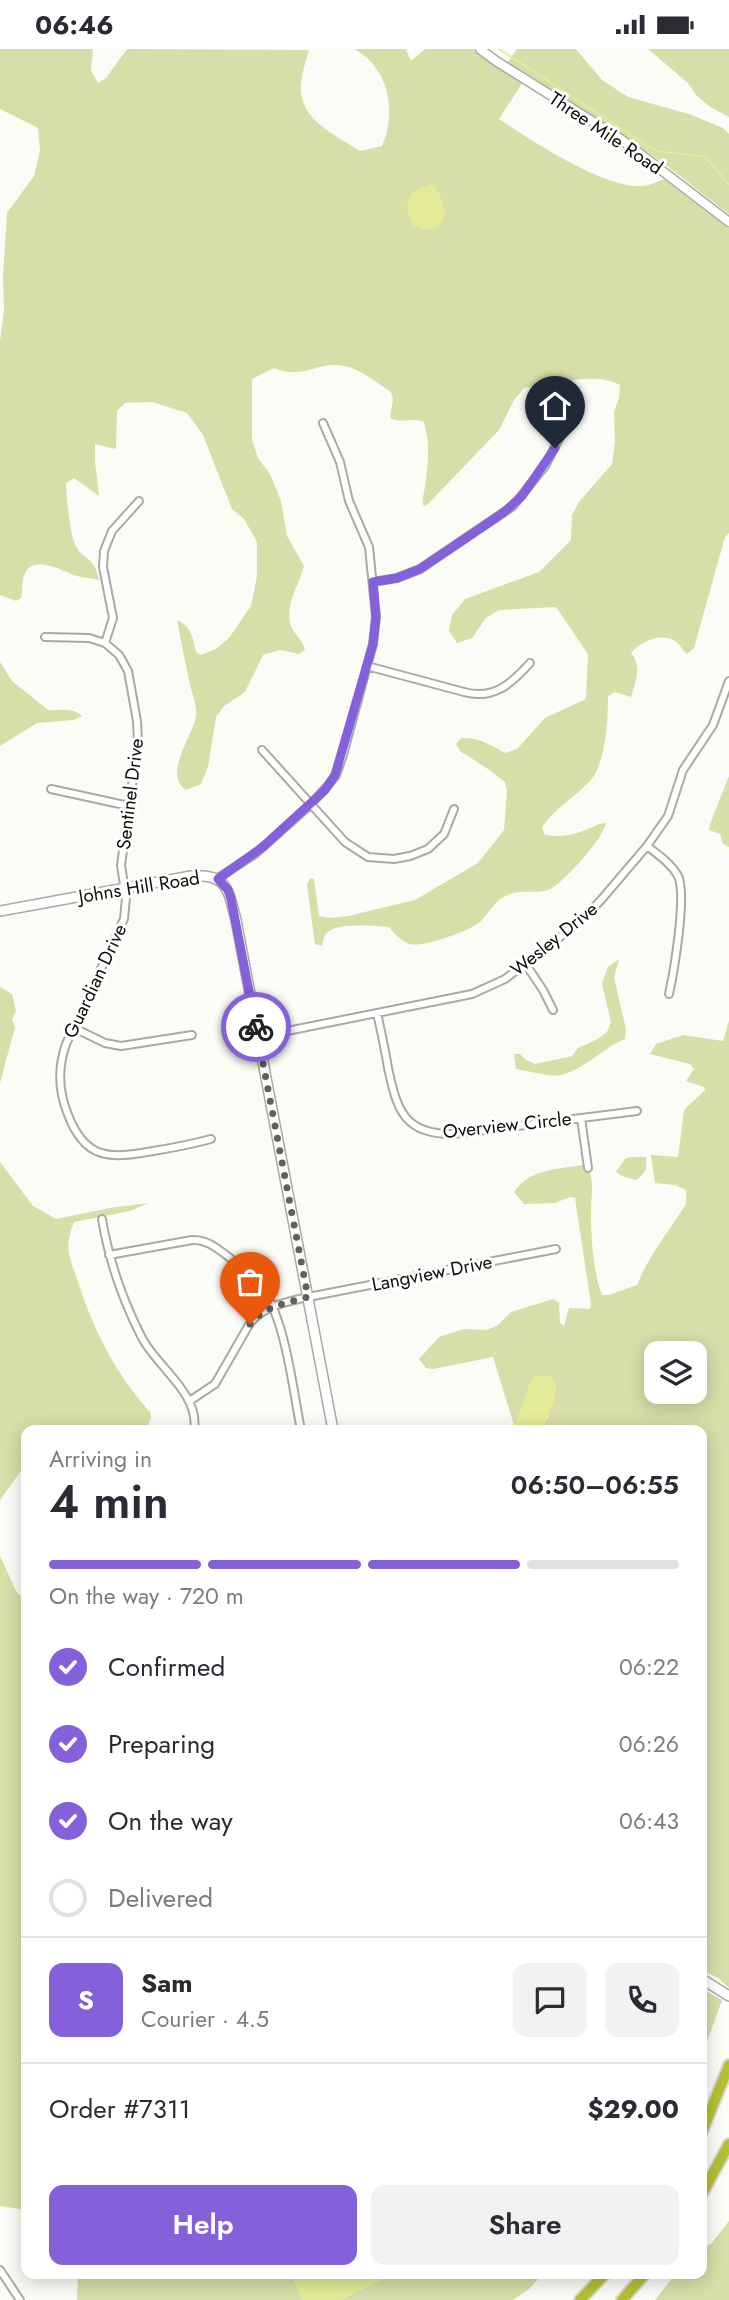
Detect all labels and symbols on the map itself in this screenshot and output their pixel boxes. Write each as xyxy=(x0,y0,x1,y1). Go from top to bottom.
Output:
street label: Three Mile Road xyxy=(544,85,668,181)
pin xyxy=(525,376,585,448)
street label: Sentinel Drive xyxy=(110,737,150,851)
street label: Johns Hill Road xyxy=(74,864,201,910)
street label: Wesley Drive xyxy=(505,895,603,983)
street label: Guardian Drive xyxy=(57,919,133,1043)
courier xyxy=(221,992,291,1062)
street label: Overview Circle xyxy=(441,1105,573,1145)
street label: Langview Drive xyxy=(369,1248,495,1298)
pin xyxy=(220,1252,280,1324)

